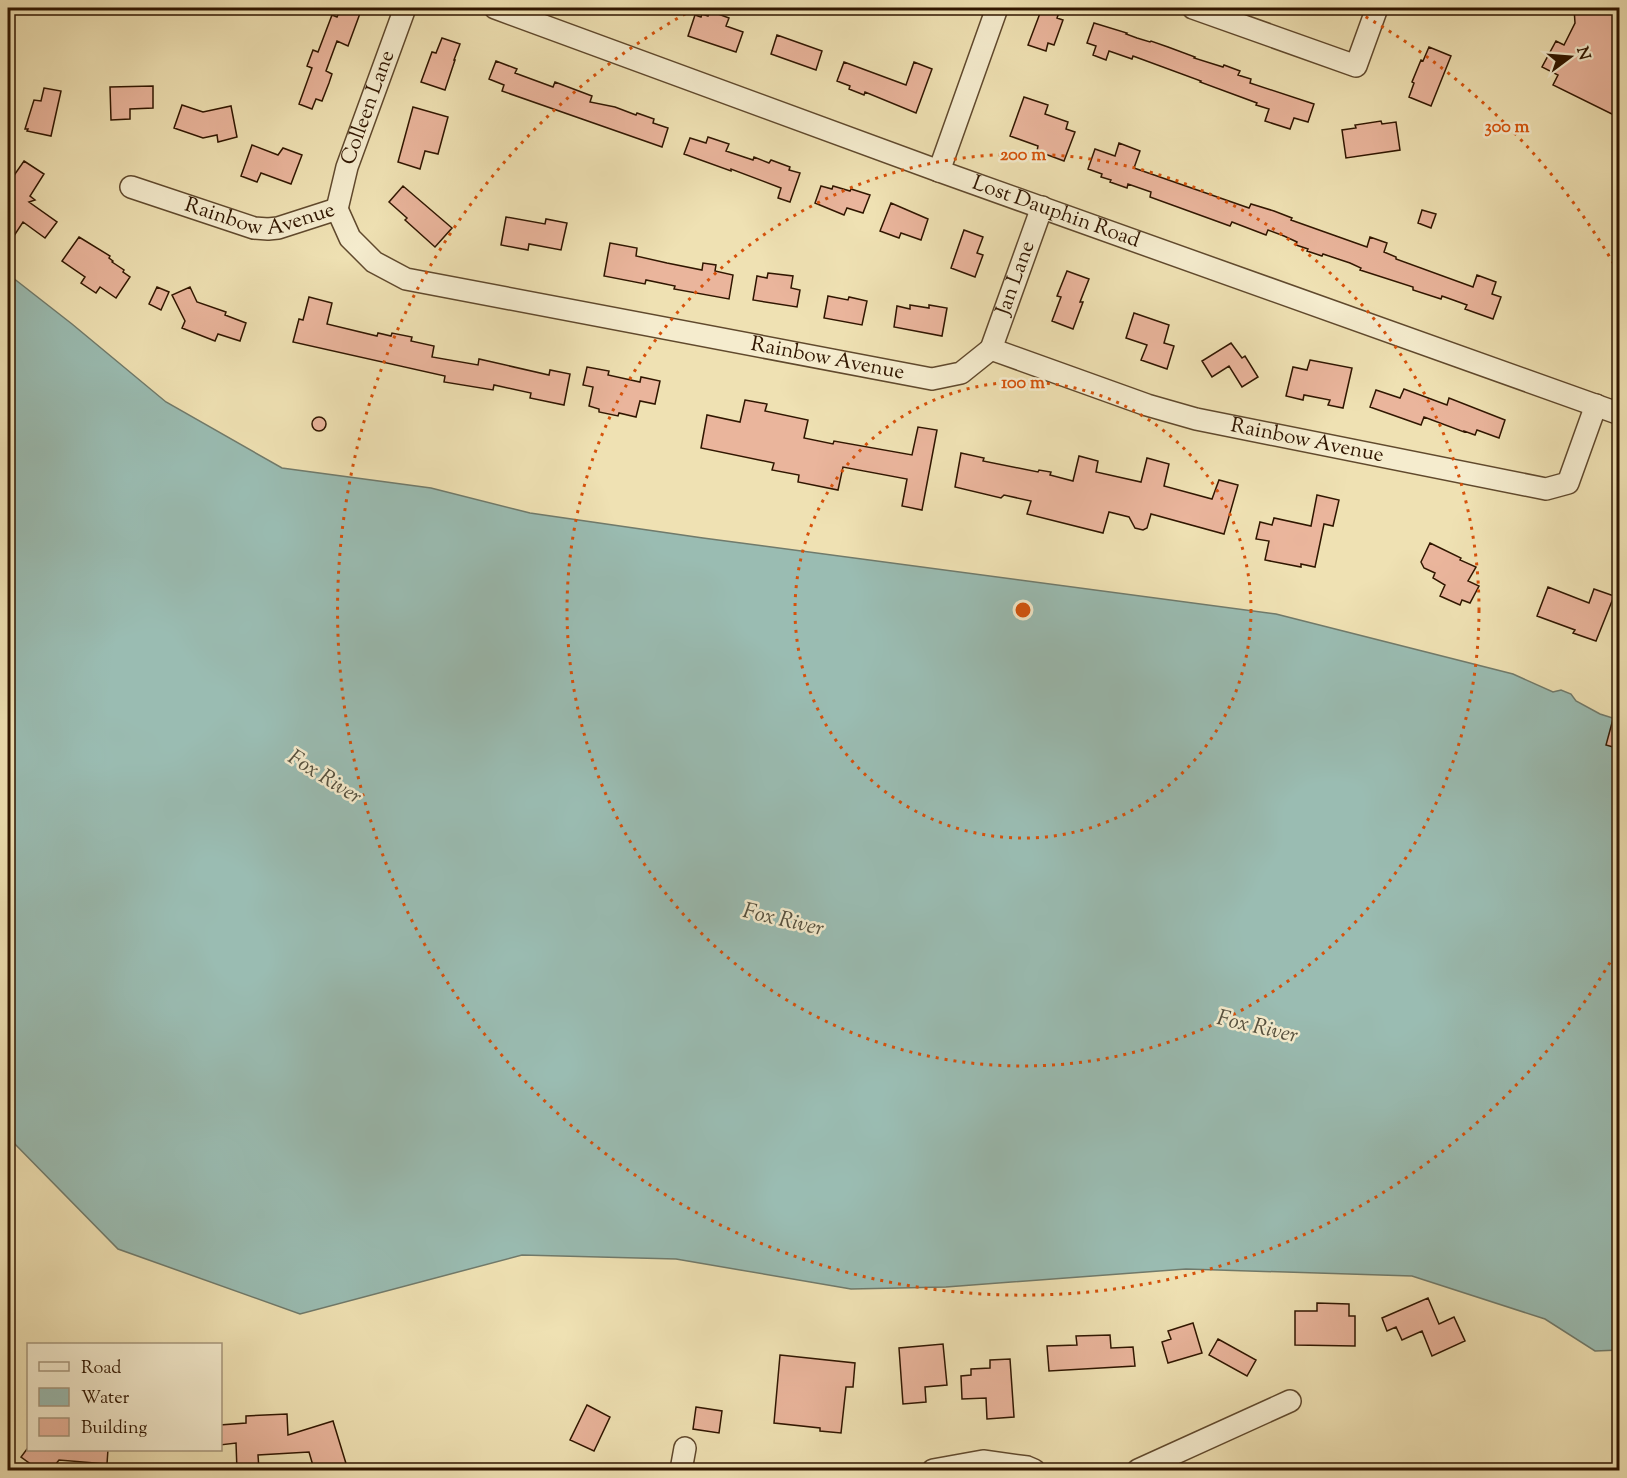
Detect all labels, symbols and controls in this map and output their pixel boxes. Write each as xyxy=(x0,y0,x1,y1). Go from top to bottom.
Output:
north arrow xyxy=(1540,27,1600,87)
text: N xyxy=(1569,44,1595,63)
street label: Colleen Lane xyxy=(334,46,403,170)
text: 300 m xyxy=(1485,115,1530,141)
text: 200 m xyxy=(1000,143,1046,169)
street label: Lost Dauphin Road xyxy=(968,169,1144,256)
street label: Rainbow Avenue xyxy=(180,191,339,244)
street label: Jan Lane xyxy=(989,237,1043,321)
street label: Rainbow Avenue xyxy=(748,330,907,388)
text: 100 m xyxy=(1001,371,1045,397)
street label: Rainbow Avenue xyxy=(1228,411,1386,471)
centre of rings xyxy=(1013,600,1033,620)
water label: Fox River xyxy=(281,743,368,814)
water label: Fox River xyxy=(739,896,827,946)
water label: Fox River xyxy=(1213,1003,1301,1053)
legend xyxy=(27,1343,222,1451)
text: Road xyxy=(81,1356,121,1382)
text: Water xyxy=(81,1386,130,1412)
text: Building xyxy=(81,1416,147,1442)

